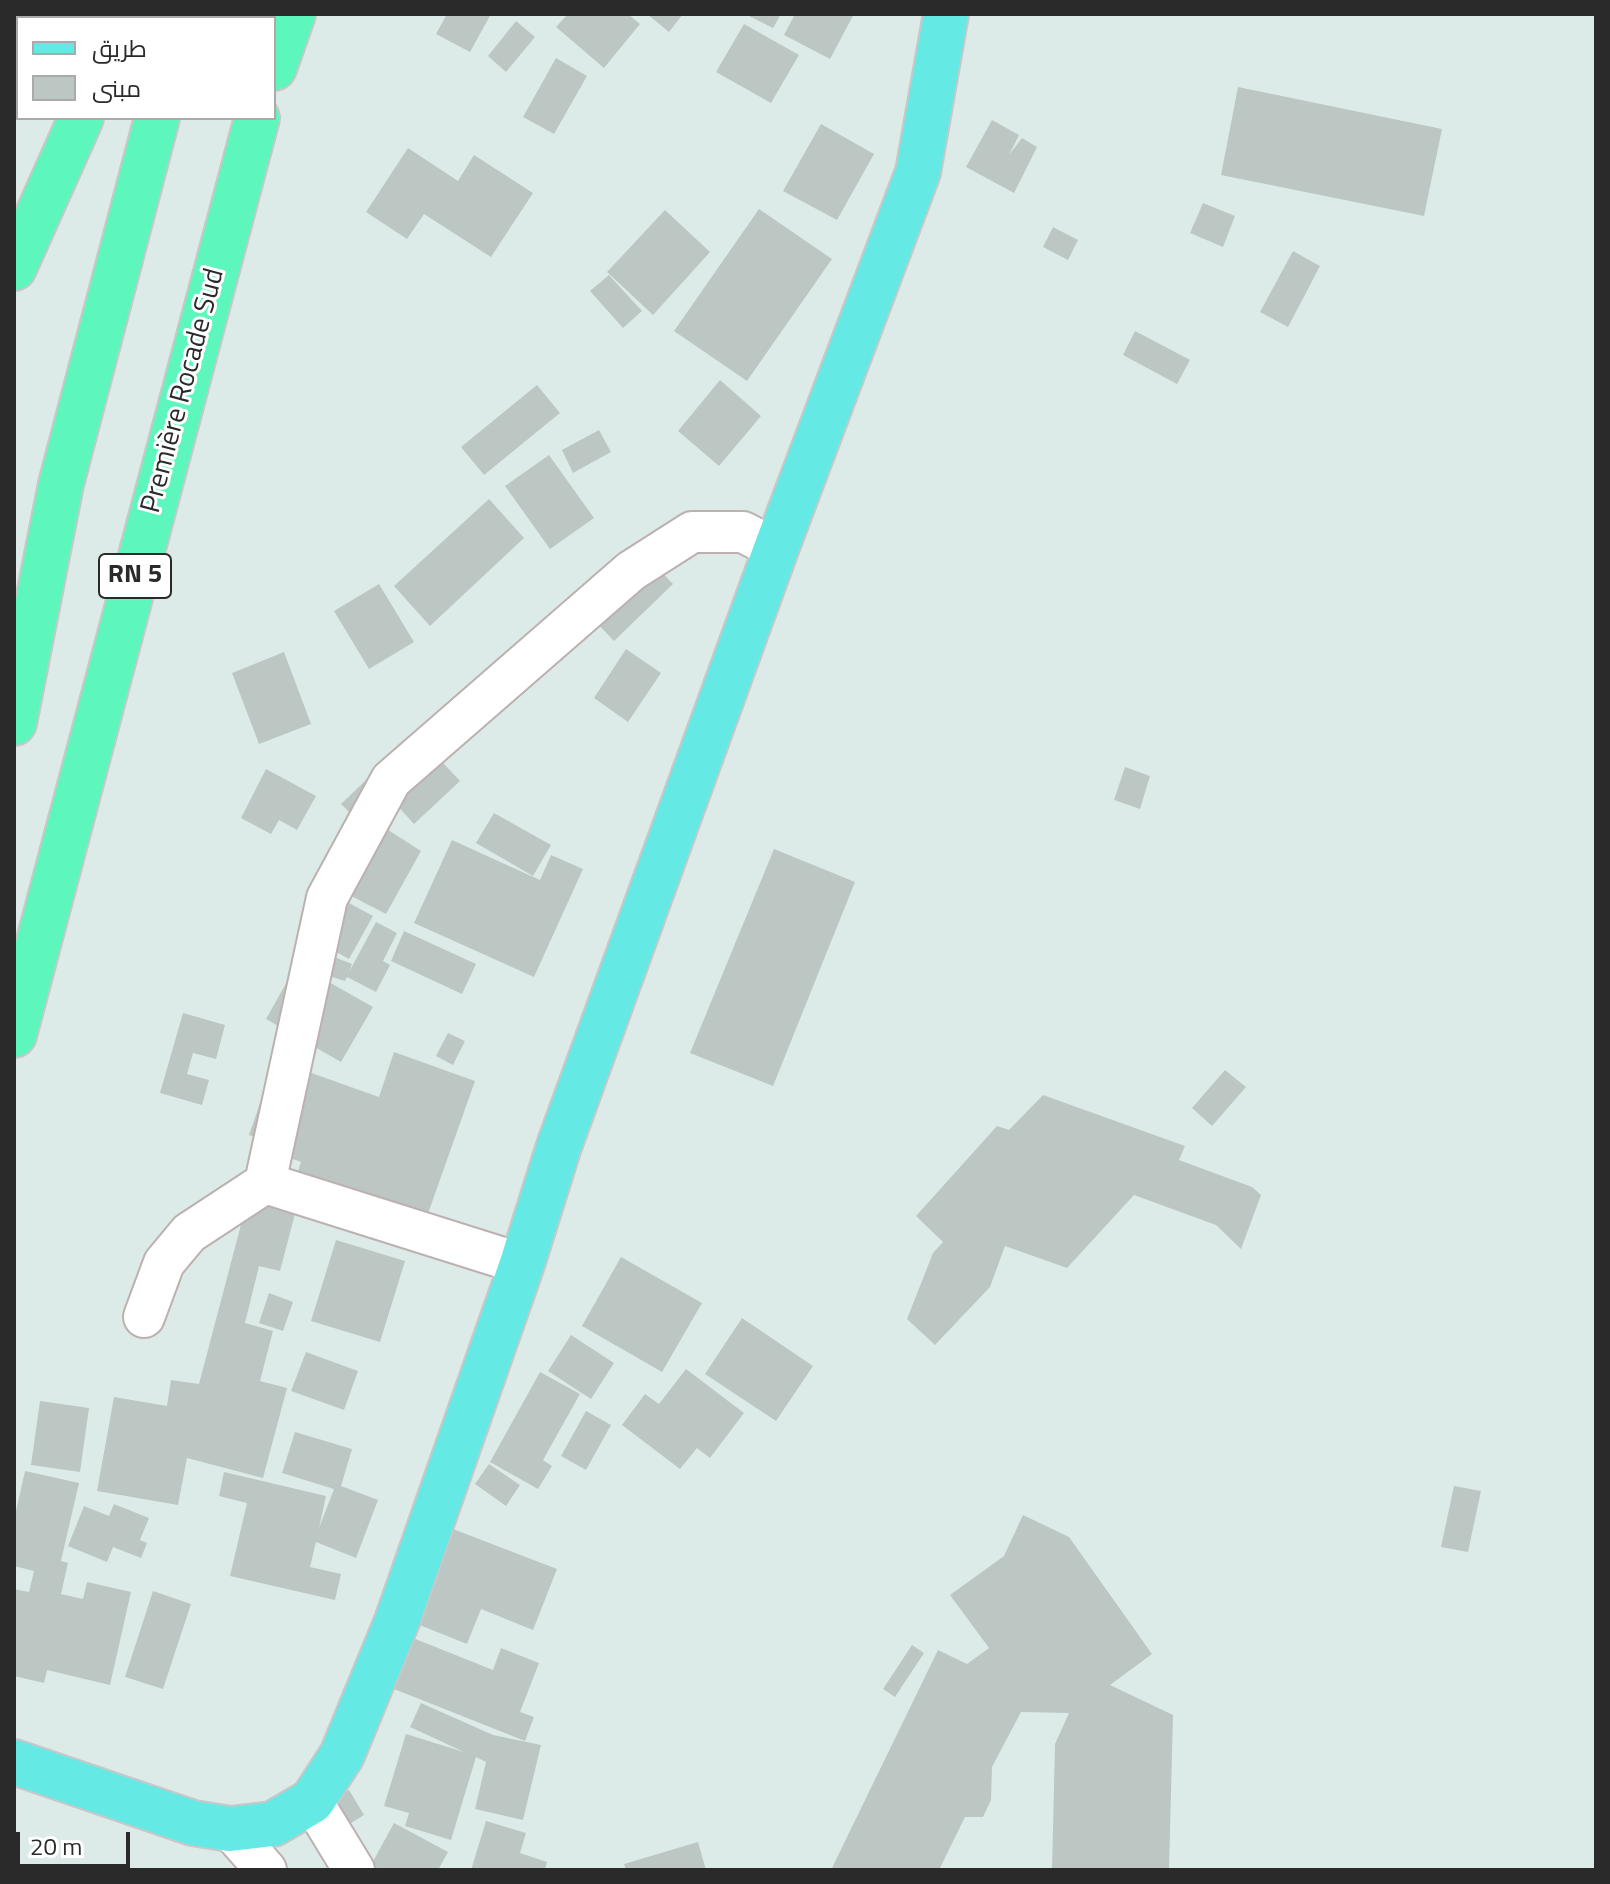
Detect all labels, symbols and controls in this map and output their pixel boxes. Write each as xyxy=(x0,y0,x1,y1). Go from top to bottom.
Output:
legend xyxy=(16,16,276,120)
text: طريق xyxy=(92,30,147,66)
text: مبنى xyxy=(92,70,141,106)
street label: Première Rocade Sud xyxy=(135,265,233,517)
road number: RN 5 xyxy=(99,554,171,598)
scale bar xyxy=(20,1816,134,1866)
text: 20 m xyxy=(30,1828,82,1864)

